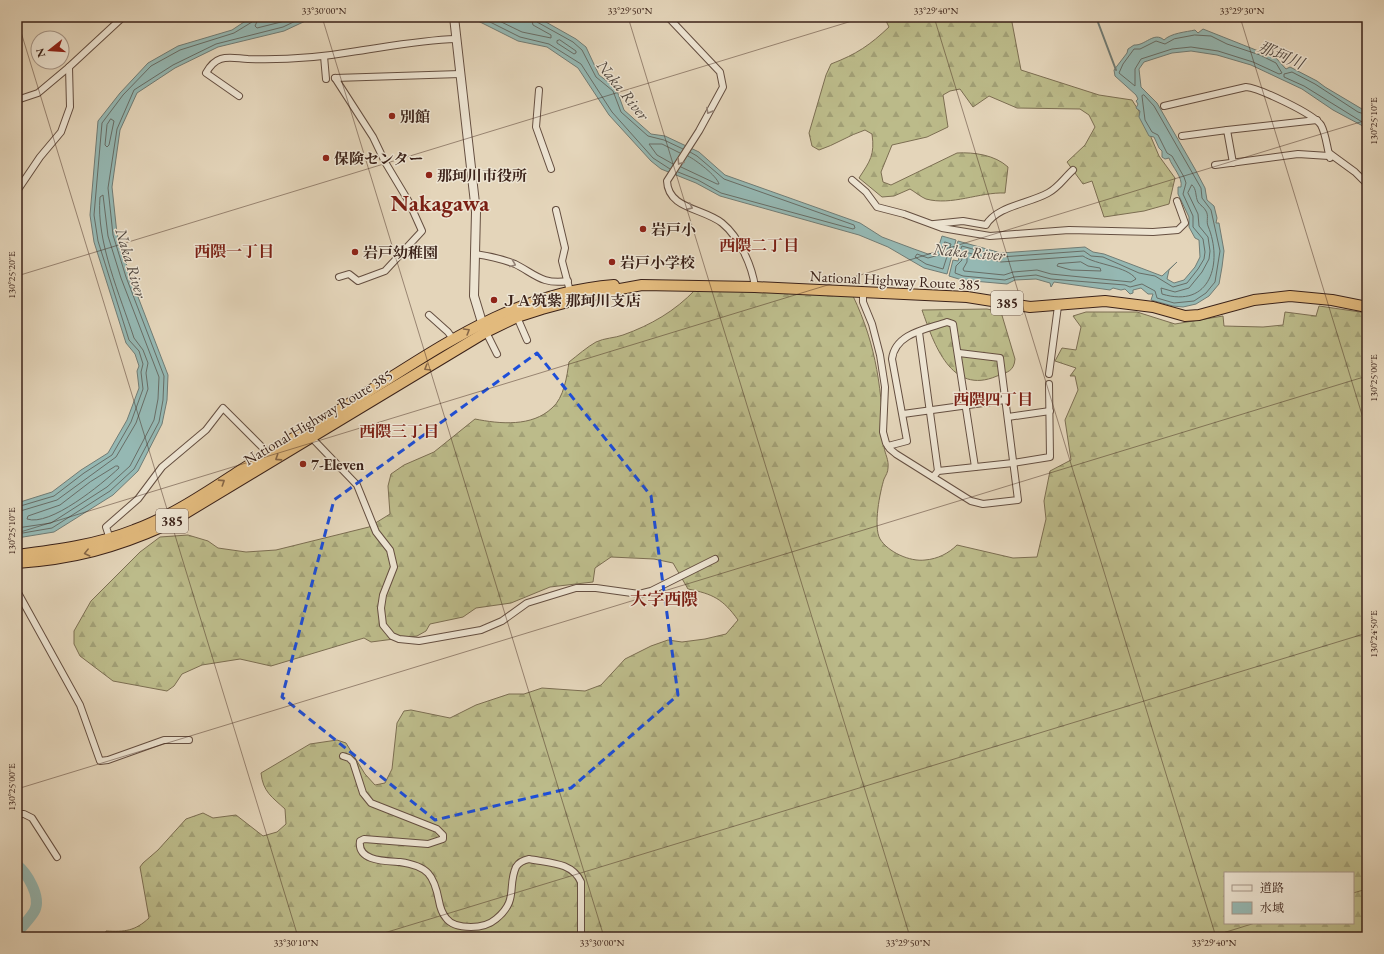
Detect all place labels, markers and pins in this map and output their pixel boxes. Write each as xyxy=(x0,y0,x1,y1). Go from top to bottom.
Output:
place label: 別館 xyxy=(400,107,430,126)
marker: 別館 xyxy=(387,111,397,121)
place label: 保険センター xyxy=(334,149,423,168)
marker: 保険センター xyxy=(321,153,331,163)
place label: 那珂川市役所 xyxy=(437,166,527,185)
marker: 那珂川市役所 xyxy=(424,170,434,180)
place label: 岩戸小 xyxy=(651,220,696,239)
marker: 岩戸小 xyxy=(638,224,648,234)
place label: 岩戸幼稚園 xyxy=(363,243,438,262)
marker: 岩戸幼稚園 xyxy=(350,247,360,257)
place label: 岩戸小学校 xyxy=(620,253,695,272)
marker: 岩戸小学校 xyxy=(607,257,617,267)
place label: ＪＡ筑紫 那珂川支店 xyxy=(502,291,641,310)
marker: ＪＡ筑紫 那珂川支店 xyxy=(489,295,499,305)
place label: 7-Eleven xyxy=(311,455,365,474)
marker: 7-Eleven xyxy=(298,459,308,469)

